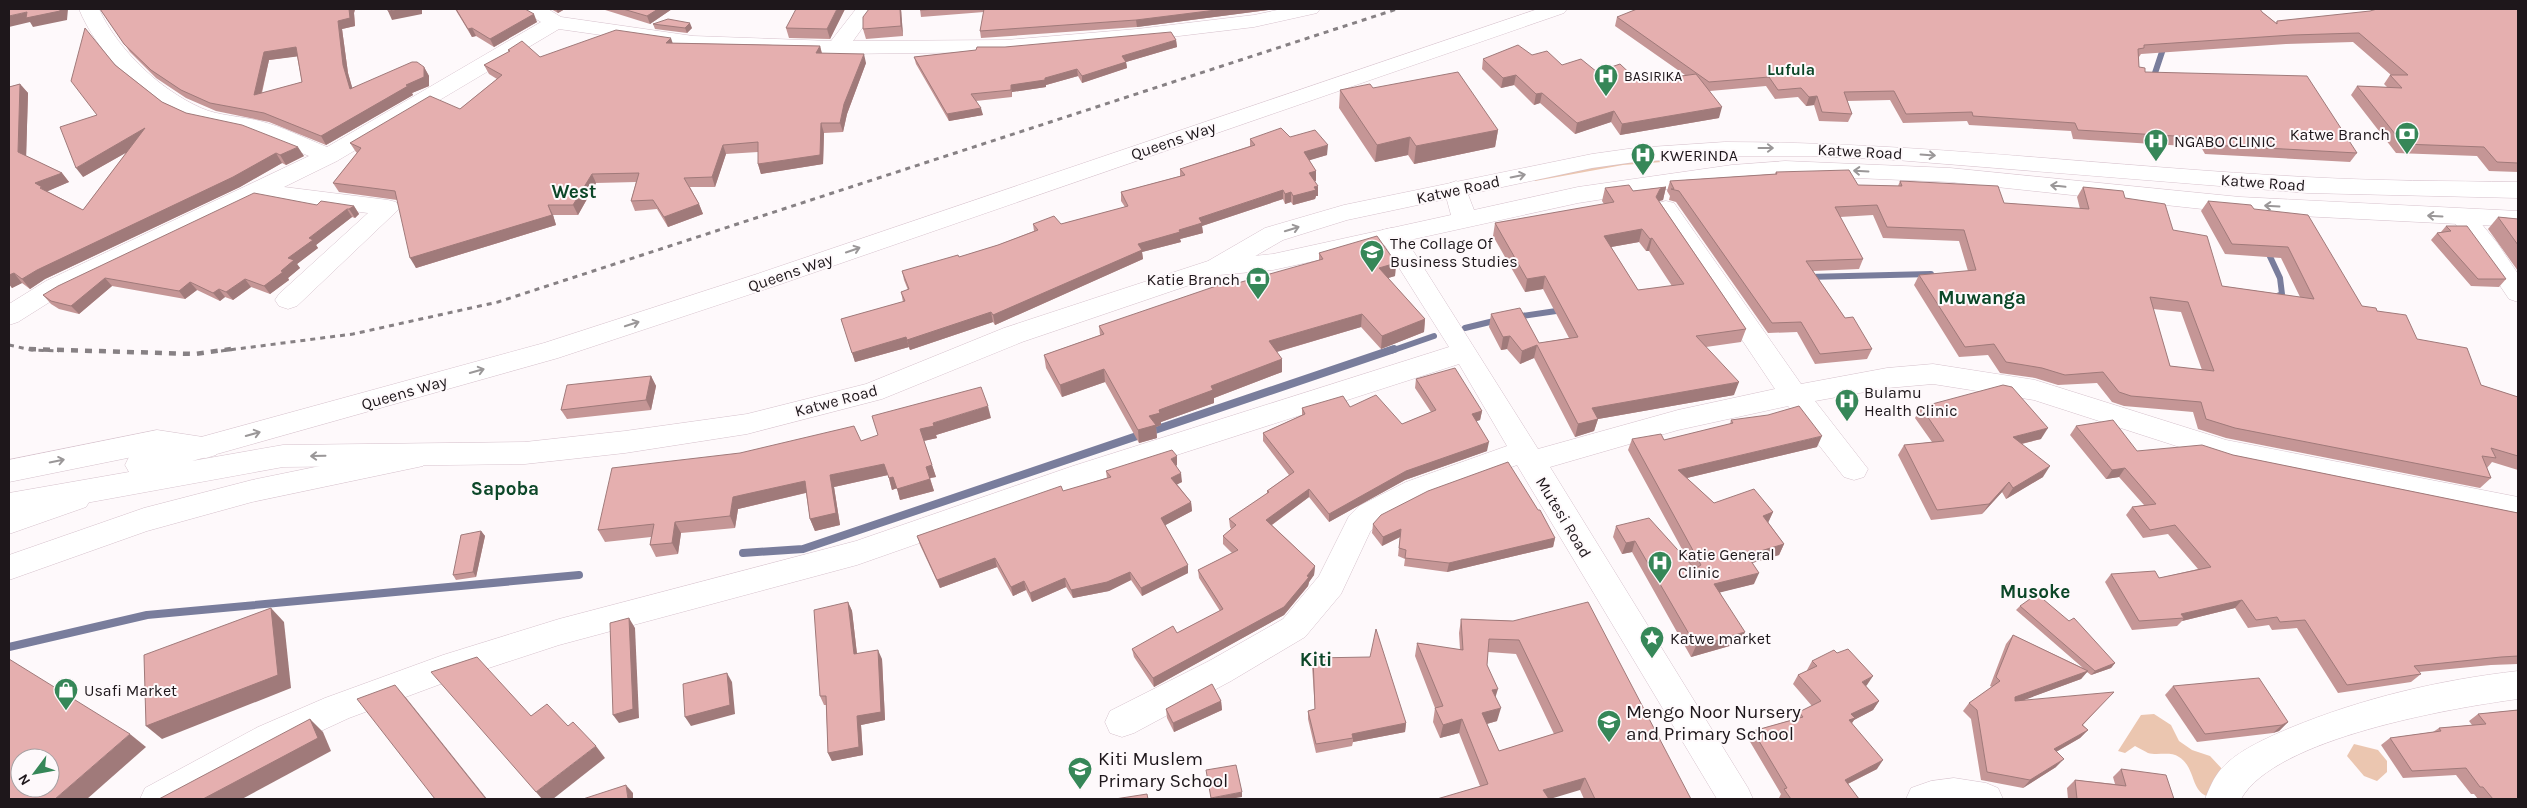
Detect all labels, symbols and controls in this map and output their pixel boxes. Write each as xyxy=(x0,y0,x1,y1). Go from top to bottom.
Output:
district label: Lufula xyxy=(1767,60,1815,79)
hospital icon: BASIRIKA xyxy=(1593,63,1619,97)
place label: BASIRIKA xyxy=(1624,68,1682,85)
street label: Queens Way xyxy=(1128,117,1219,164)
bank icon: Katwe Branch xyxy=(2394,121,2420,155)
place label: Katwe Branch xyxy=(2290,125,2390,144)
hospital icon: NGABO CLINIC xyxy=(2143,128,2169,162)
place label: NGABO CLINIC xyxy=(2174,132,2276,151)
street label: Katwe Road xyxy=(1817,140,1903,163)
hospital icon: KWERINDA xyxy=(1630,142,1656,176)
one-way arrow xyxy=(1758,143,1774,153)
place label: KWERINDA xyxy=(1660,146,1738,165)
one-way arrow xyxy=(1920,150,1936,159)
one-way arrow xyxy=(1854,167,1870,176)
street label: Katwe Road xyxy=(2220,170,2306,195)
street label: Katwe Road xyxy=(1415,171,1502,208)
one-way arrow xyxy=(1509,171,1525,180)
district label: West xyxy=(552,181,596,203)
one-way arrow xyxy=(2051,181,2067,191)
one-way arrow xyxy=(2265,202,2281,211)
one-way arrow xyxy=(2427,211,2443,220)
one-way arrow xyxy=(1283,224,1299,233)
place label: The Collage Of Business Studies xyxy=(1390,234,1518,271)
school or university icon: The Collage Of Business Studies xyxy=(1359,239,1385,273)
one-way arrow xyxy=(844,245,860,255)
street label: Queens Way xyxy=(745,249,836,296)
bank icon: Katie Branch xyxy=(1245,266,1271,300)
place label: Katie Branch xyxy=(1147,270,1240,289)
district label: Muwanga xyxy=(1938,287,2026,309)
one-way arrow xyxy=(624,318,640,328)
one-way arrow xyxy=(468,366,484,375)
street label: Queens Way xyxy=(359,371,450,414)
street label: Katwe Road xyxy=(793,380,880,421)
place label: Bulamu Health Clinic xyxy=(1864,383,1957,420)
hospital icon: Bulamu Health Clinic xyxy=(1834,388,1860,422)
one-way arrow xyxy=(244,429,260,439)
one-way arrow xyxy=(310,451,326,460)
one-way arrow xyxy=(48,456,64,465)
street label: Mutesi Road xyxy=(1532,473,1595,561)
district label: Sapoba xyxy=(471,478,539,500)
place label: Katie General Clinic xyxy=(1678,545,1775,582)
hospital icon: Katie General Clinic xyxy=(1647,550,1673,584)
district label: Musoke xyxy=(2000,581,2070,603)
place icon: Katwe market xyxy=(1639,625,1665,659)
place label: Katwe market xyxy=(1670,629,1771,648)
district label: Kiti xyxy=(1300,649,1332,671)
shop icon: Usafi Market xyxy=(53,677,79,711)
place label: Usafi Market xyxy=(84,681,177,700)
place label: Mengo Noor Nursery and Primary School xyxy=(1626,701,1801,745)
school or university icon: Mengo Noor Nursery and Primary School xyxy=(1596,709,1622,743)
north arrow xyxy=(10,748,60,798)
place label: Kiti Muslem Primary School xyxy=(1098,748,1228,792)
school or university icon: Kiti Muslem Primary School xyxy=(1067,756,1093,790)
text: N xyxy=(15,771,34,788)

